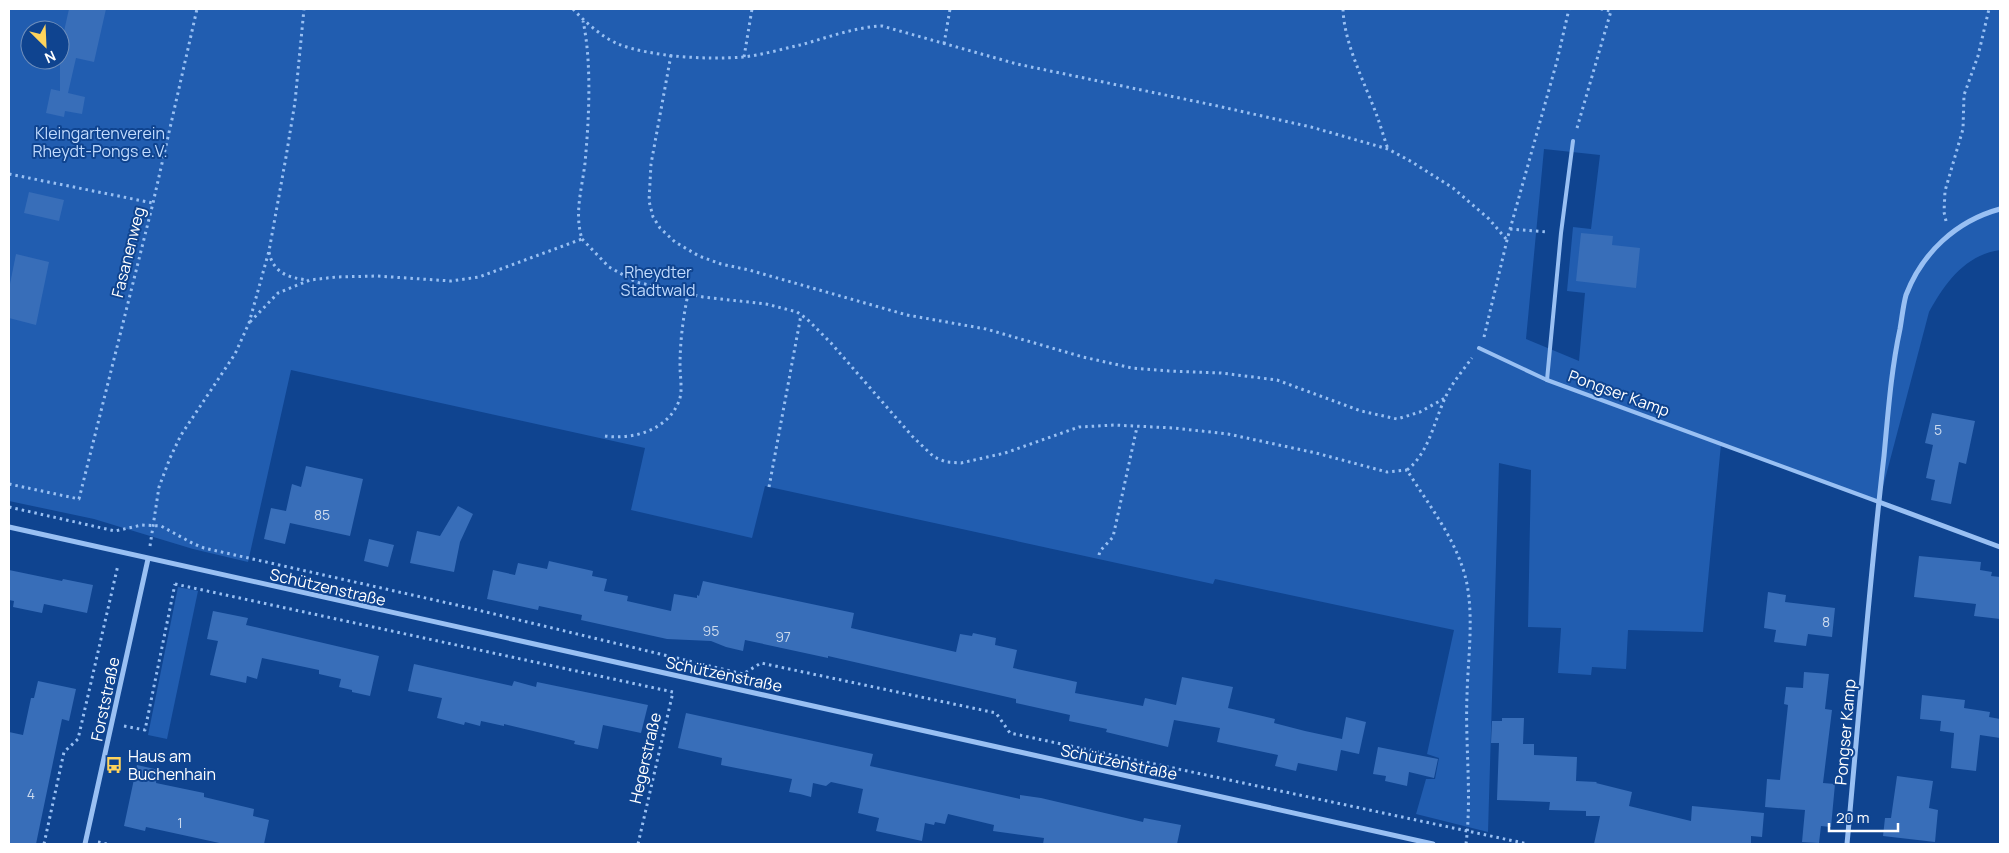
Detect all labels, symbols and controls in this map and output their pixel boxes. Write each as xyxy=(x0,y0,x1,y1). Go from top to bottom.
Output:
north arrow xyxy=(20,20,70,70)
text: N xyxy=(42,47,59,68)
park label: Kleingartenverein Rheydt-Pongs e.V. xyxy=(32,122,168,162)
street label: Fasanenweg xyxy=(106,204,150,300)
park label: Rheydter Stadtwald xyxy=(621,261,695,301)
street label: Pongser Kamp xyxy=(1565,365,1673,421)
house number: 5 xyxy=(1934,420,1942,439)
house number: 85 xyxy=(314,505,330,524)
street label: Schützenstraße xyxy=(268,563,388,611)
house number: 8 xyxy=(1822,612,1830,631)
house number: 95 xyxy=(703,621,719,640)
house number: 97 xyxy=(775,627,791,646)
street label: Schützenstraße xyxy=(664,651,784,697)
street label: Forststraße xyxy=(85,655,125,743)
street label: Pongser Kamp xyxy=(1829,678,1861,786)
street label: Hegerstraße xyxy=(624,710,666,806)
street label: Schützenstraße xyxy=(1059,739,1179,785)
place label: Haus am Buchenhain xyxy=(128,745,216,785)
bus stop icon: Haus am Buchenhain xyxy=(104,755,124,775)
house number: 4 xyxy=(27,784,35,803)
scale bar xyxy=(1829,800,1898,832)
text: 20 m xyxy=(1836,807,1869,828)
house number: 1 xyxy=(177,813,183,832)

